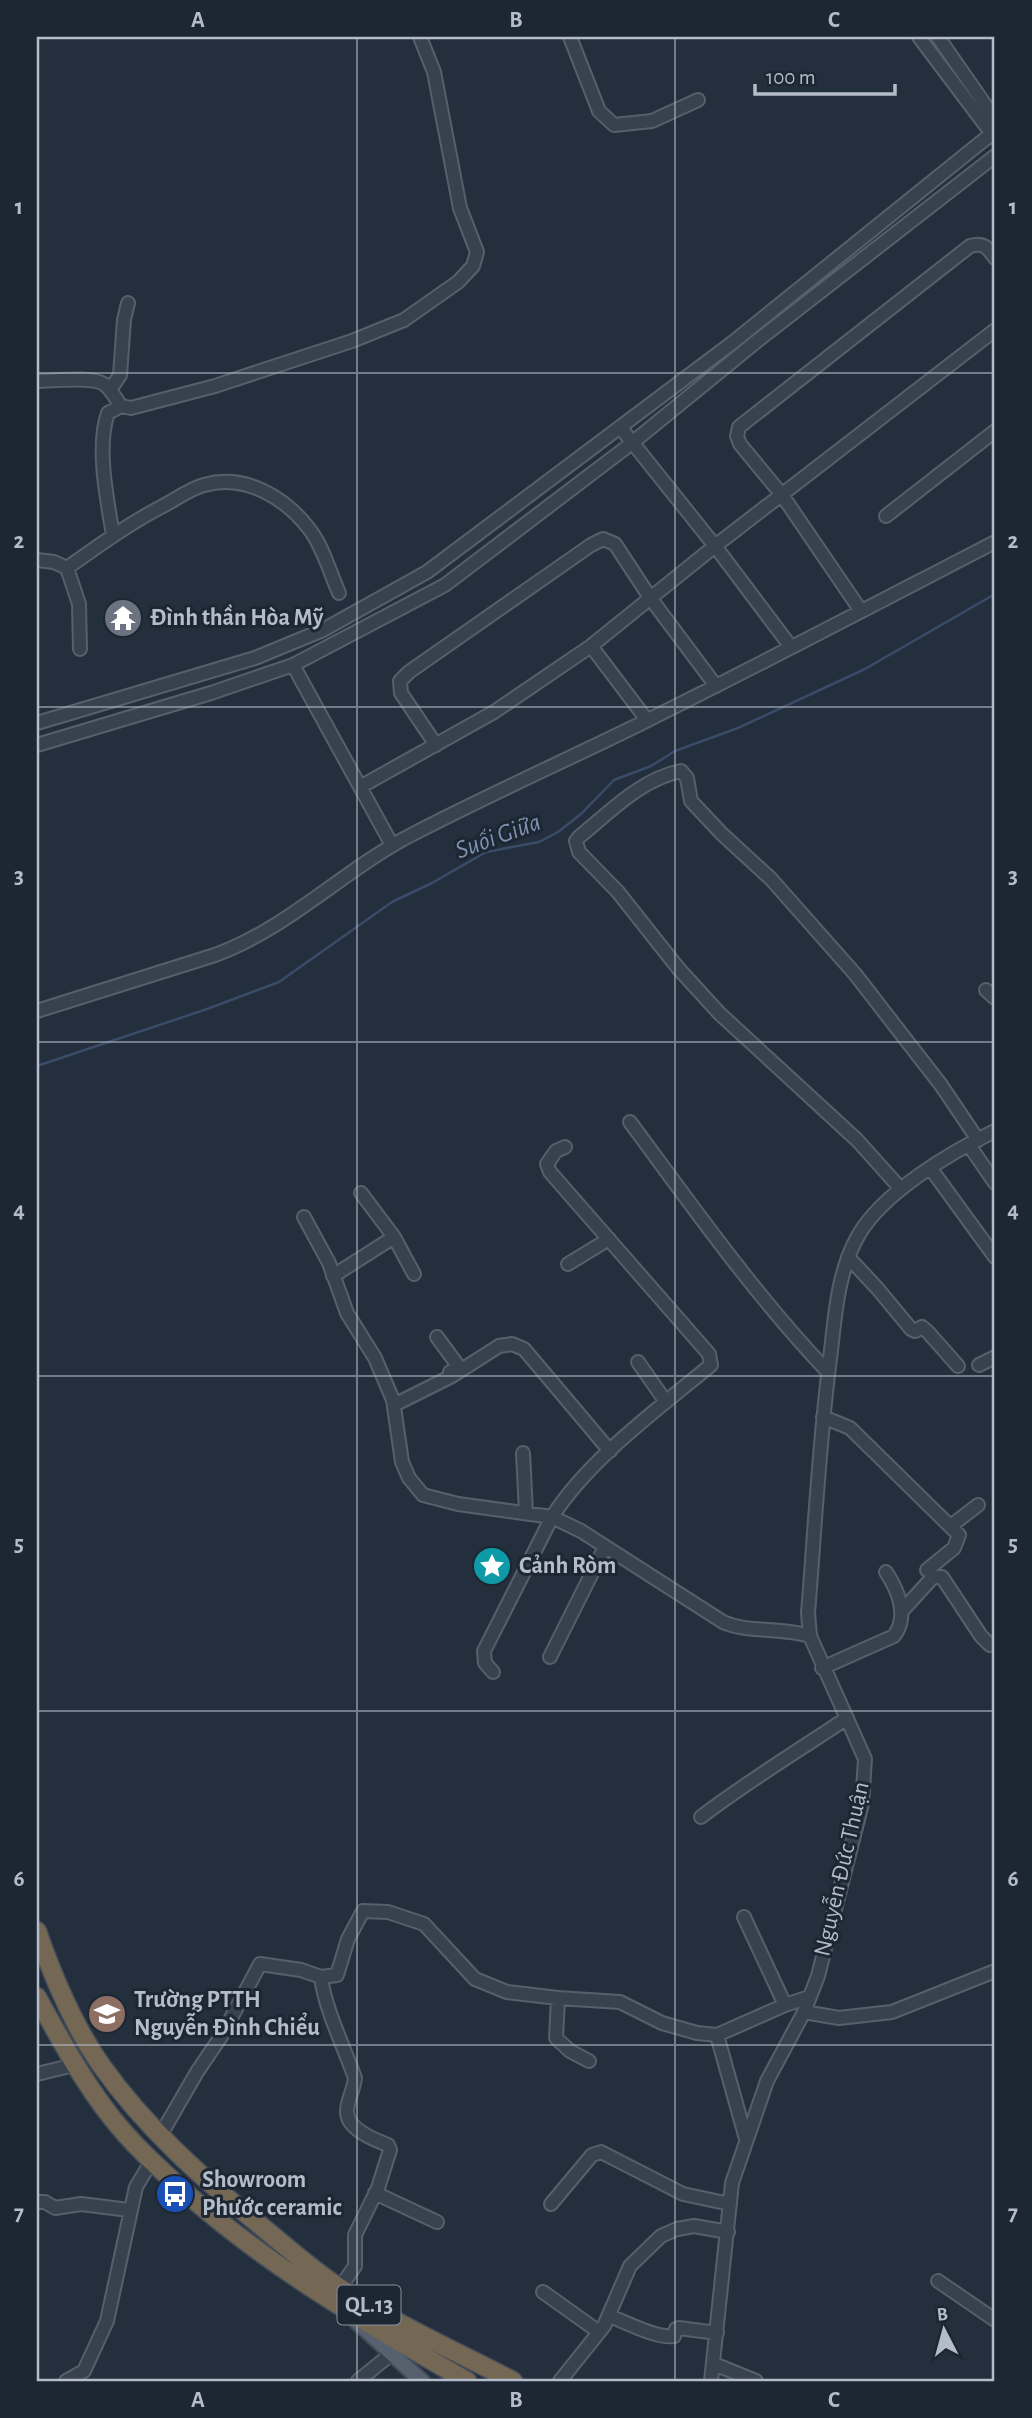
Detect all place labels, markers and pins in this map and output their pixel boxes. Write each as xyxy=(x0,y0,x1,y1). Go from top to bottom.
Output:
temple icon: Đình thần Hòa Mỹ xyxy=(102,597,144,639)
place label: Đình thần Hòa Mỹ xyxy=(150,604,324,630)
place icon: Cảnh Ròm xyxy=(471,1545,513,1587)
place label: Cảnh Ròm xyxy=(519,1554,616,1578)
place label: Trường PTTH Nguyễn Đình Chiểu xyxy=(134,1988,320,2040)
school or university icon: Trường PTTH Nguyễn Đình Chiểu xyxy=(86,1993,128,2035)
place label: Showroom Phước ceramic xyxy=(202,2168,342,2220)
bus stop icon: Showroom Phước ceramic xyxy=(154,2173,196,2215)

